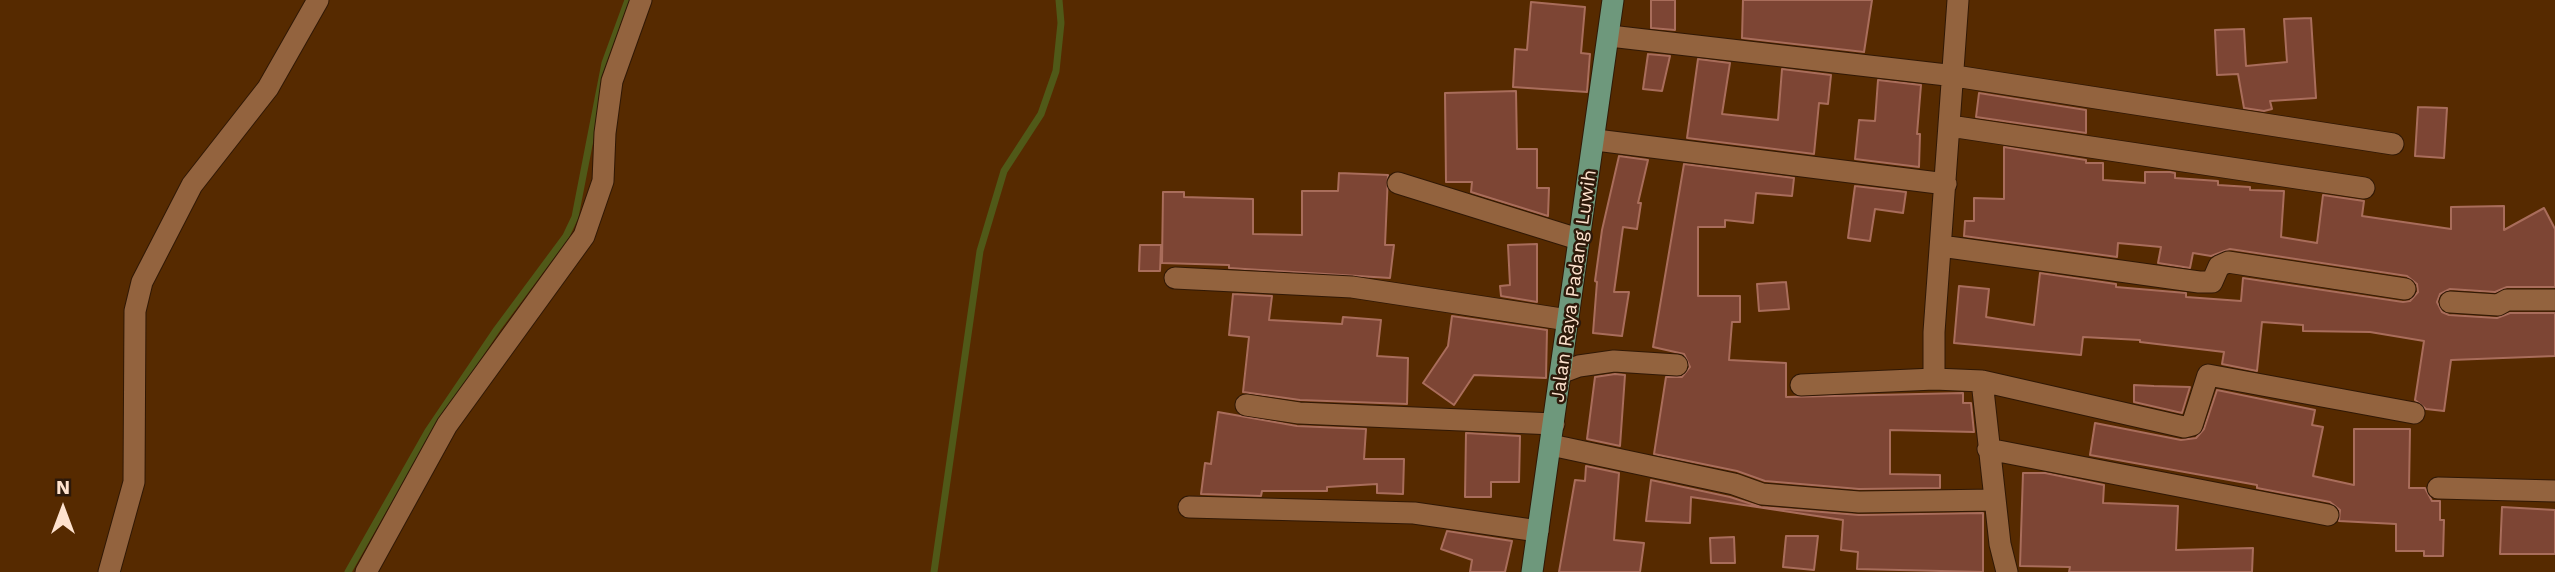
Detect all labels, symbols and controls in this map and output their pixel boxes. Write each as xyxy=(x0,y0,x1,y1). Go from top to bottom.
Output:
street label: Jalan Raya Padang Luwih xyxy=(1546,168,1602,404)
north arrow xyxy=(28,474,98,544)
text: N xyxy=(56,476,70,499)

